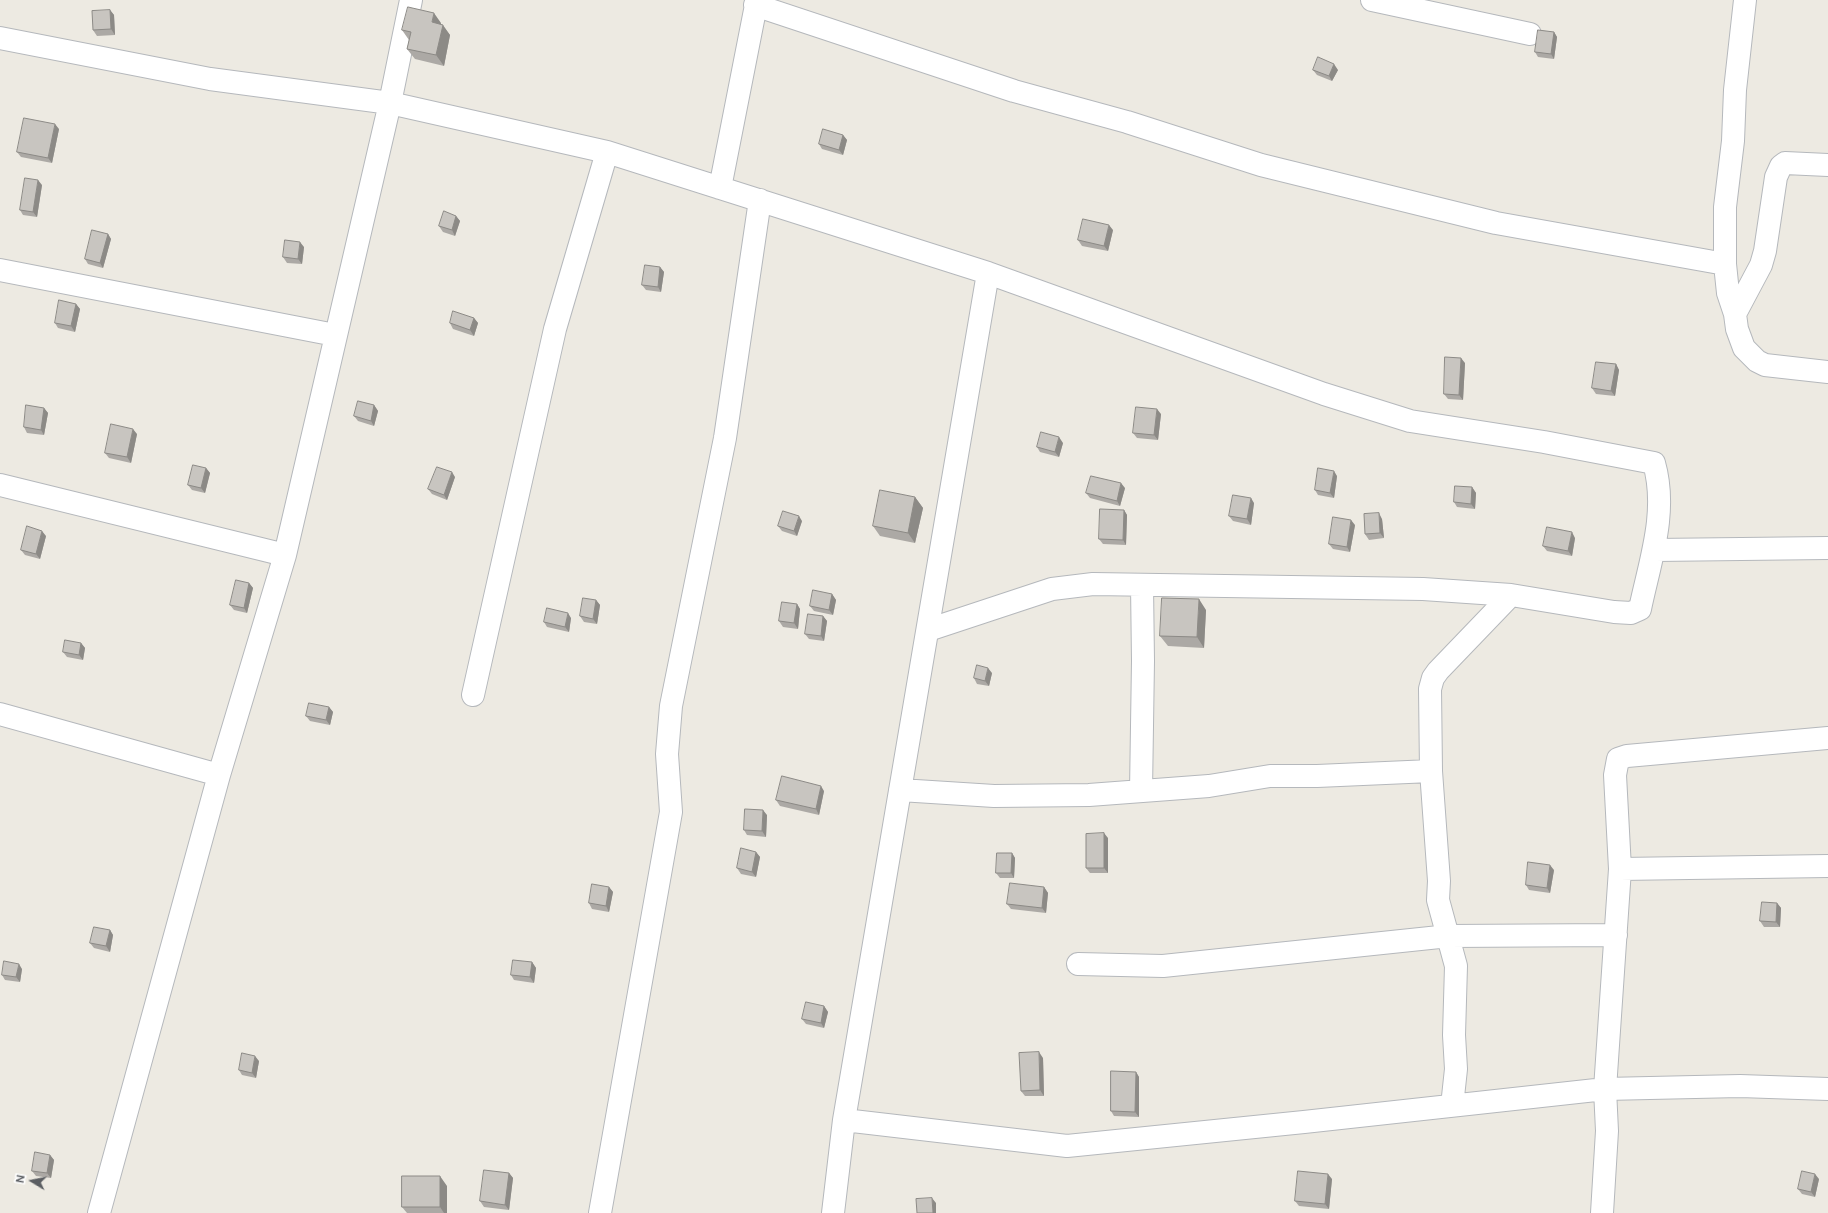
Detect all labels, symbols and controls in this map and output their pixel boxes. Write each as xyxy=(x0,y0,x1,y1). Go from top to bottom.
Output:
north arrow xyxy=(12,1161,52,1201)
text: N xyxy=(13,1174,28,1184)

